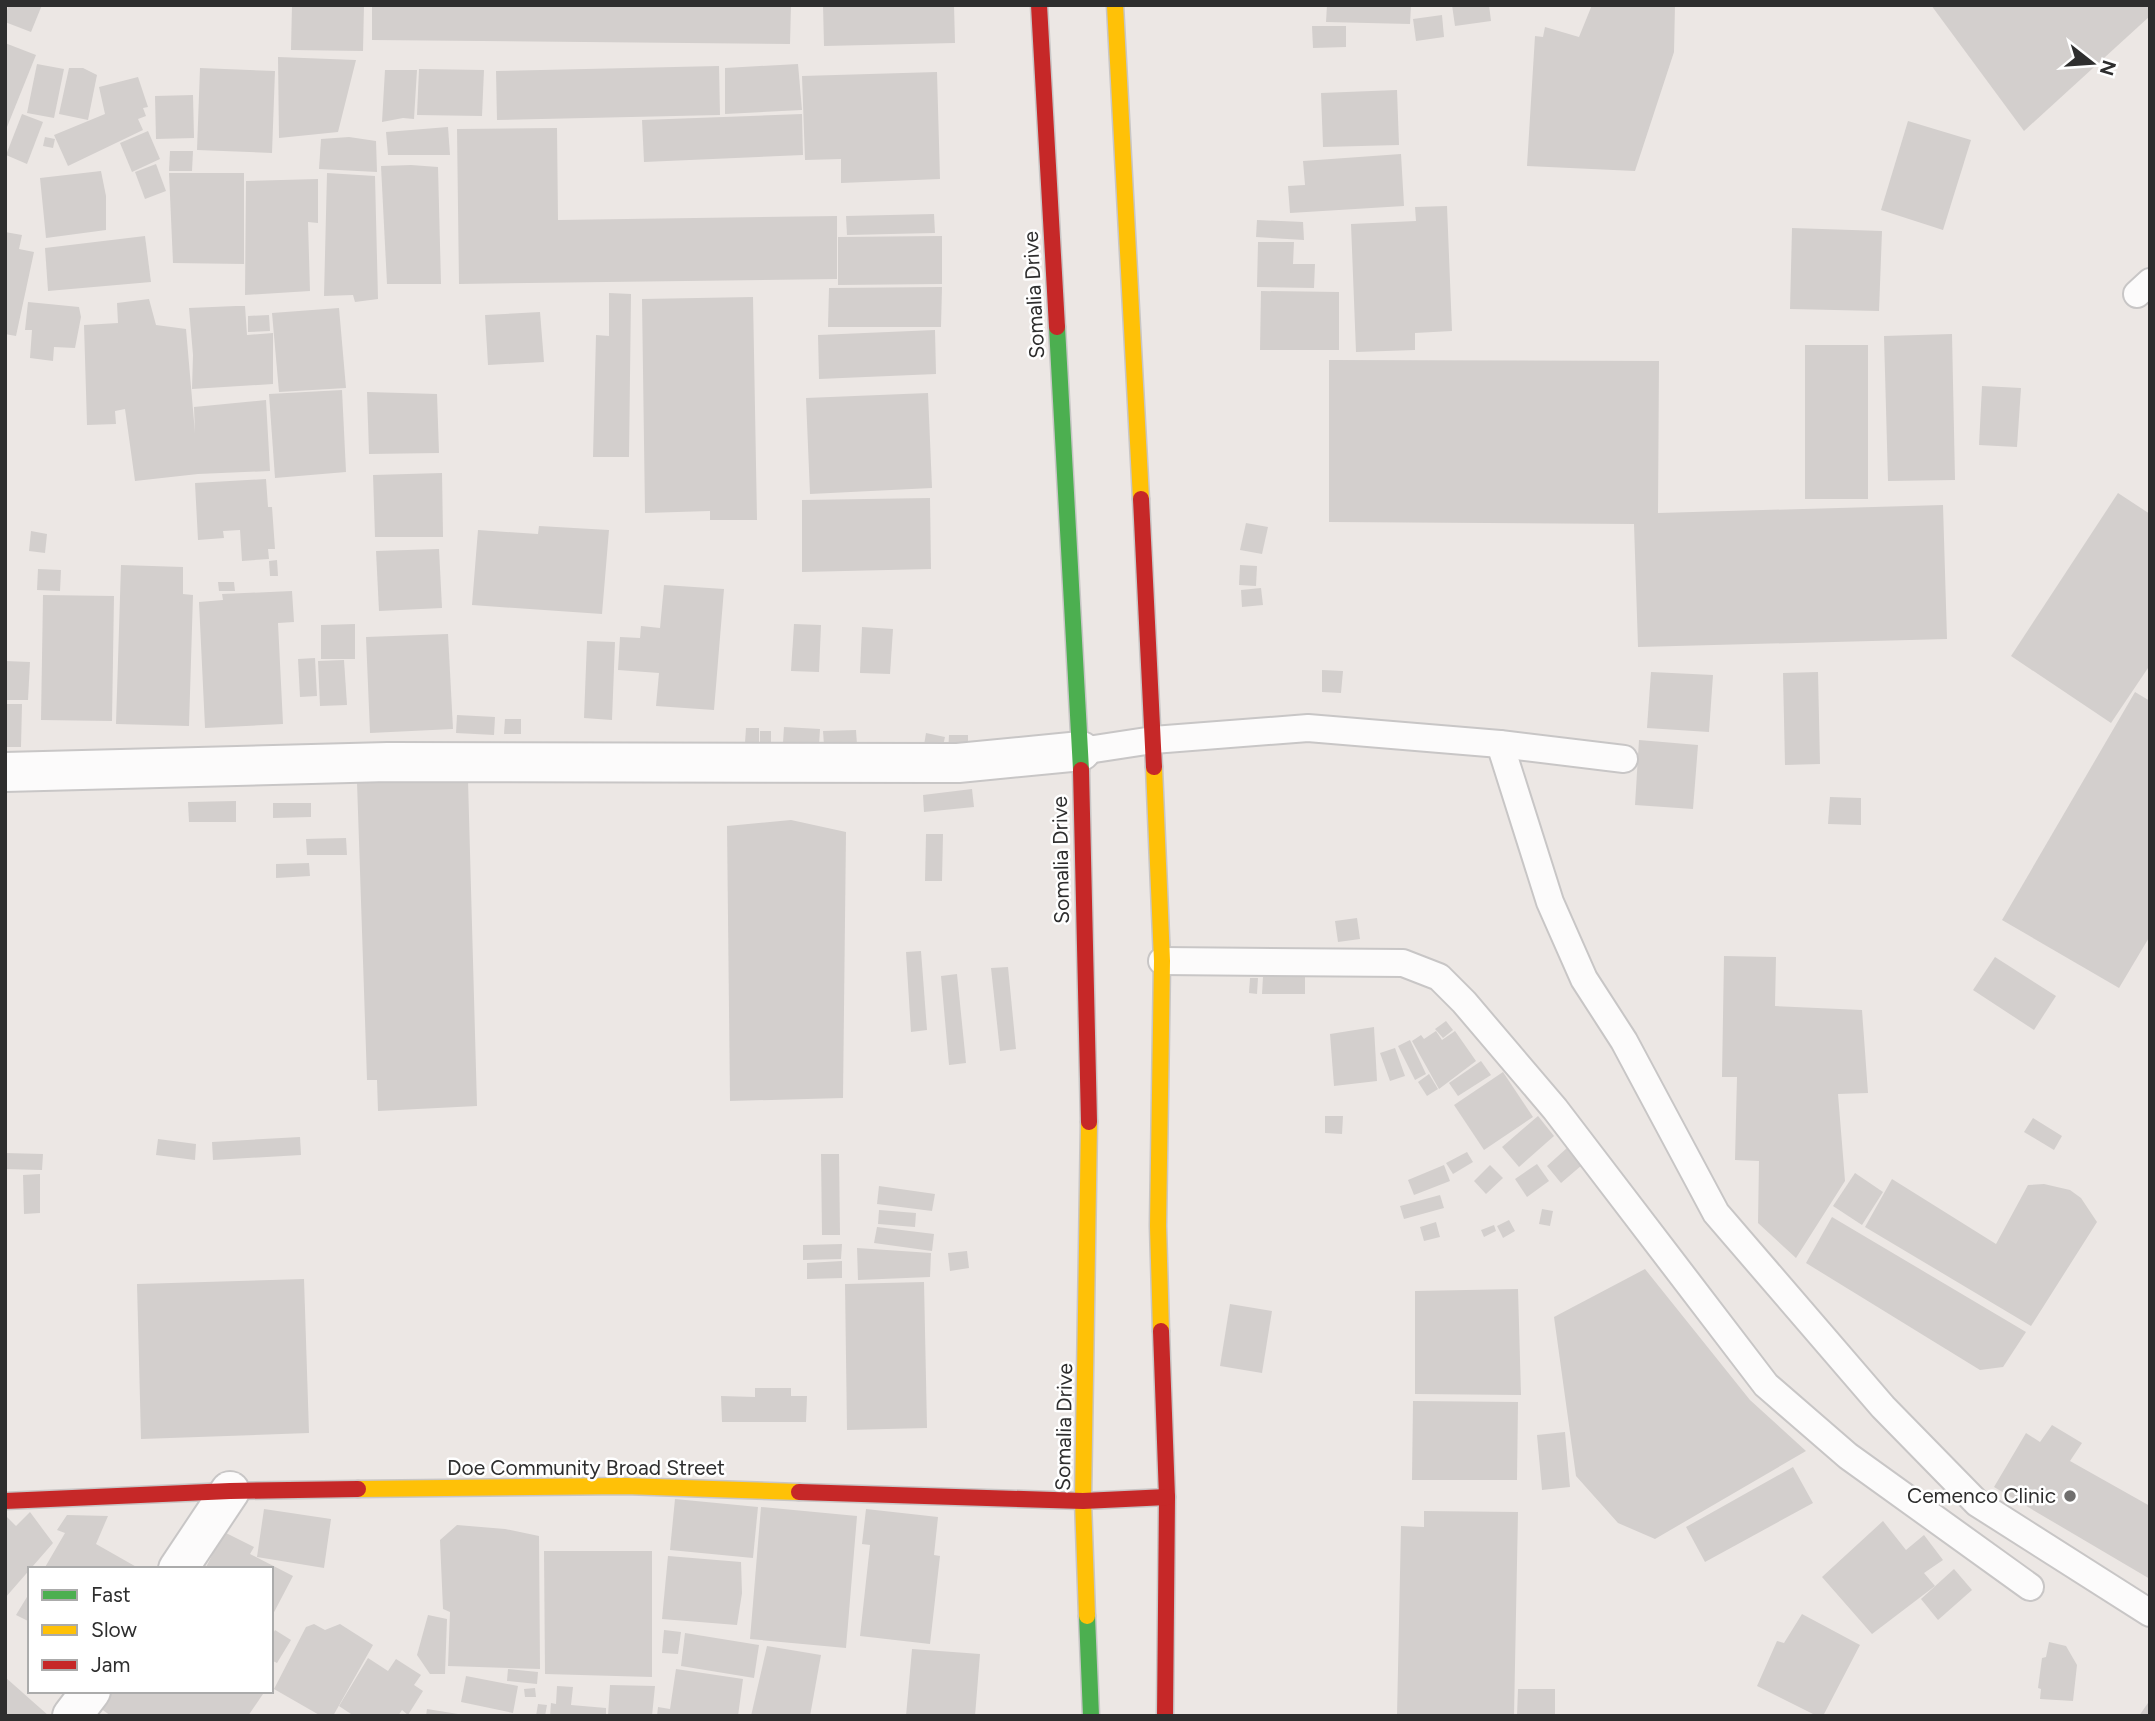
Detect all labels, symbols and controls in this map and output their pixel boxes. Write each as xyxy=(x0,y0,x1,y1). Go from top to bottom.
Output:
north arrow xyxy=(2057,28,2127,98)
text: N xyxy=(2095,57,2121,78)
street label: Somalia Drive xyxy=(1018,231,1049,359)
street label: Somalia Drive xyxy=(1047,796,1074,924)
street label: Somalia Drive xyxy=(1050,1363,1077,1491)
street label: Doe Community Broad Street xyxy=(447,1455,725,1480)
place label: Cemenco Clinic xyxy=(1907,1483,2056,1508)
marker: Cemenco Clinic xyxy=(2062,1488,2078,1504)
legend xyxy=(28,1567,273,1693)
text: Fast xyxy=(91,1582,131,1607)
text: Slow xyxy=(91,1617,137,1642)
text: Jam xyxy=(91,1652,130,1677)

